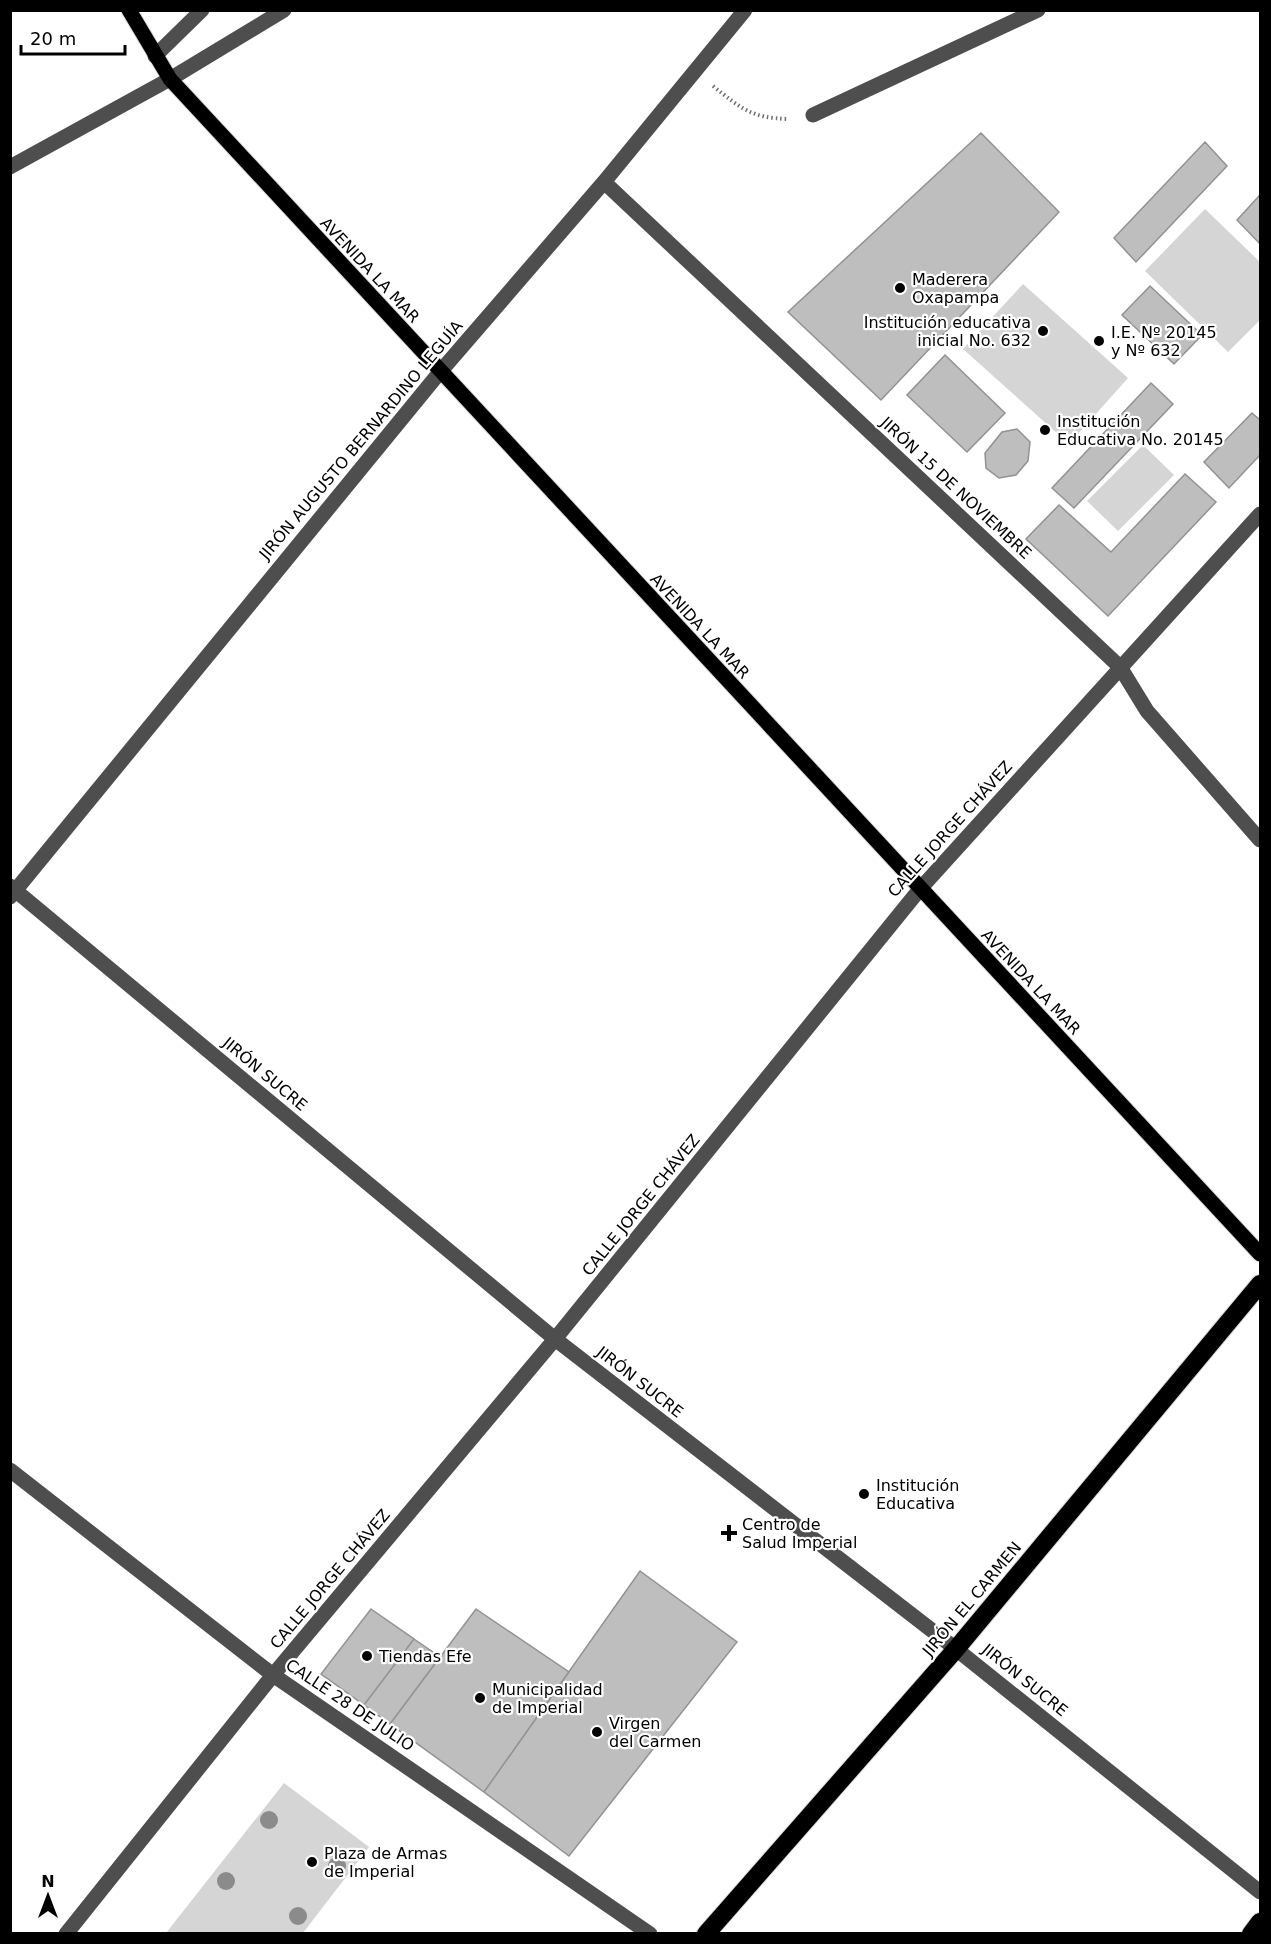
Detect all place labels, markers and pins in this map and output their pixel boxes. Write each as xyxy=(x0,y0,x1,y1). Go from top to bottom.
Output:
place label: Maderera Oxapampa xyxy=(912,270,999,307)
marker: Maderera Oxapampa xyxy=(893,281,907,295)
place label: Institución educativa inicial No. 632 xyxy=(864,313,1031,350)
place label: I.E. Nº 20145 y Nº 632 xyxy=(1111,323,1217,360)
marker: Institución educativa inicial No. 632 xyxy=(1036,324,1050,338)
marker: I.E. Nº 20145 y Nº 632 xyxy=(1092,334,1106,348)
place label: Institución Educativa No. 20145 xyxy=(1057,412,1224,449)
marker: Institución Educativa No. 20145 xyxy=(1038,423,1052,437)
place label: Institución Educativa xyxy=(876,1476,960,1513)
marker: Institución Educativa xyxy=(857,1487,871,1501)
place label: Centro de Salud Imperial xyxy=(742,1515,857,1552)
marker: Centro de Salud Imperial xyxy=(720,1524,738,1542)
place label: Tiendas Efe xyxy=(378,1647,472,1666)
marker: Tiendas Efe xyxy=(360,1649,374,1663)
place label: Municipalidad de Imperial xyxy=(492,1680,603,1717)
marker: Municipalidad de Imperial xyxy=(473,1691,487,1705)
place label: Virgen del Carmen xyxy=(609,1714,701,1751)
marker: Virgen del Carmen xyxy=(590,1725,604,1739)
place label: Plaza de Armas de Imperial xyxy=(324,1844,447,1881)
marker: Plaza de Armas de Imperial xyxy=(305,1855,319,1869)

